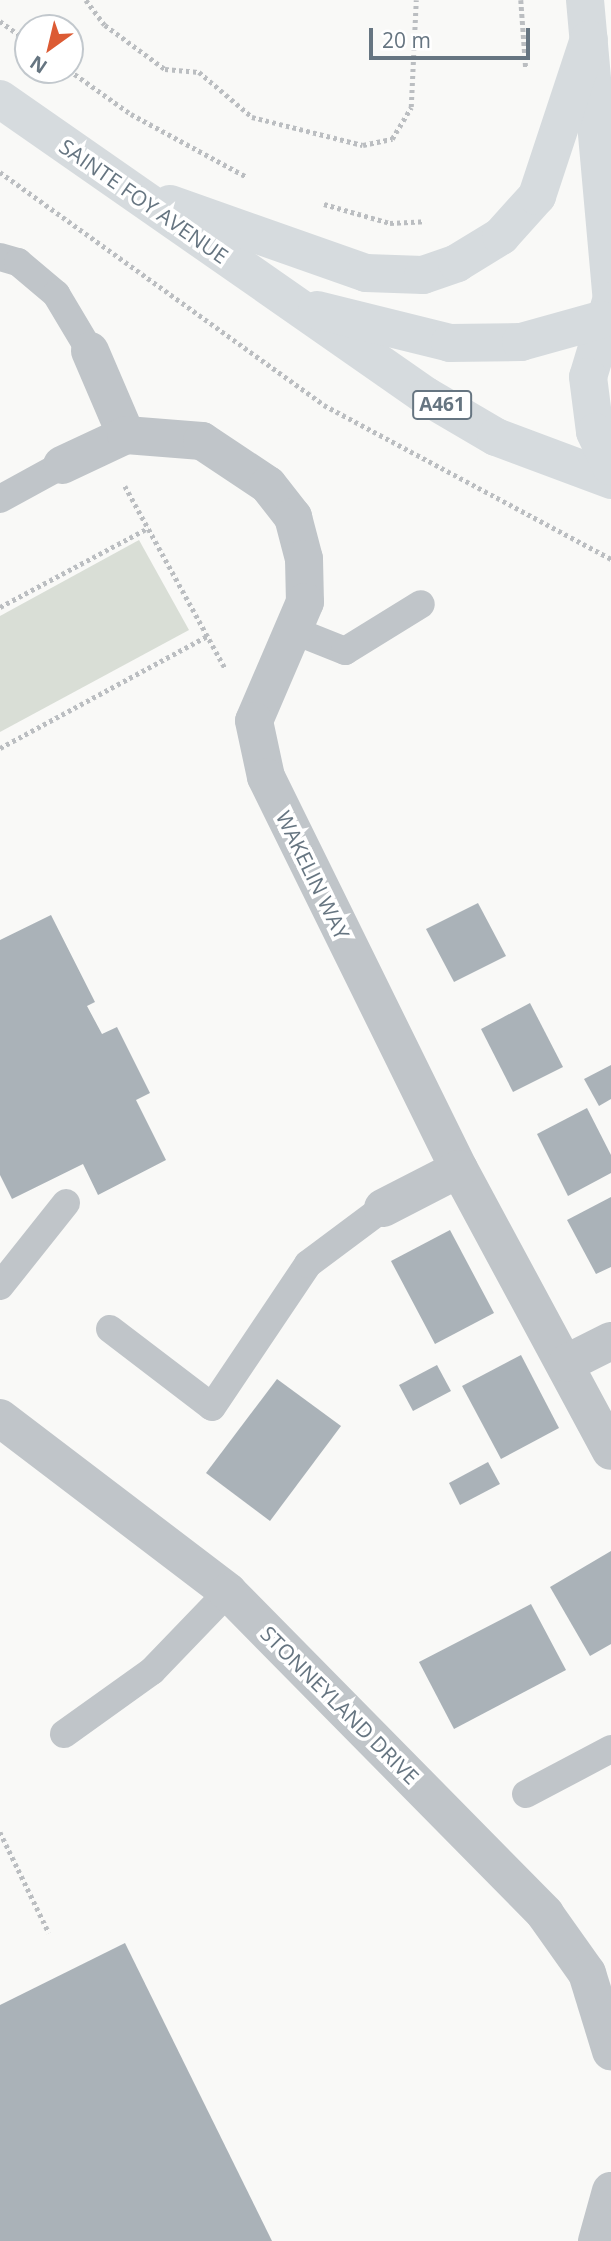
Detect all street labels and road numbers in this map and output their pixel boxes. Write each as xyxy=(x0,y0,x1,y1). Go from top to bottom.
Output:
street label: SAINTE FOY AVENUE xyxy=(55,133,233,269)
road number: A461 xyxy=(410,390,474,420)
street label: WAKELIN WAY xyxy=(271,807,355,943)
street label: STONNEYLAND DRIVE xyxy=(256,1621,424,1789)

